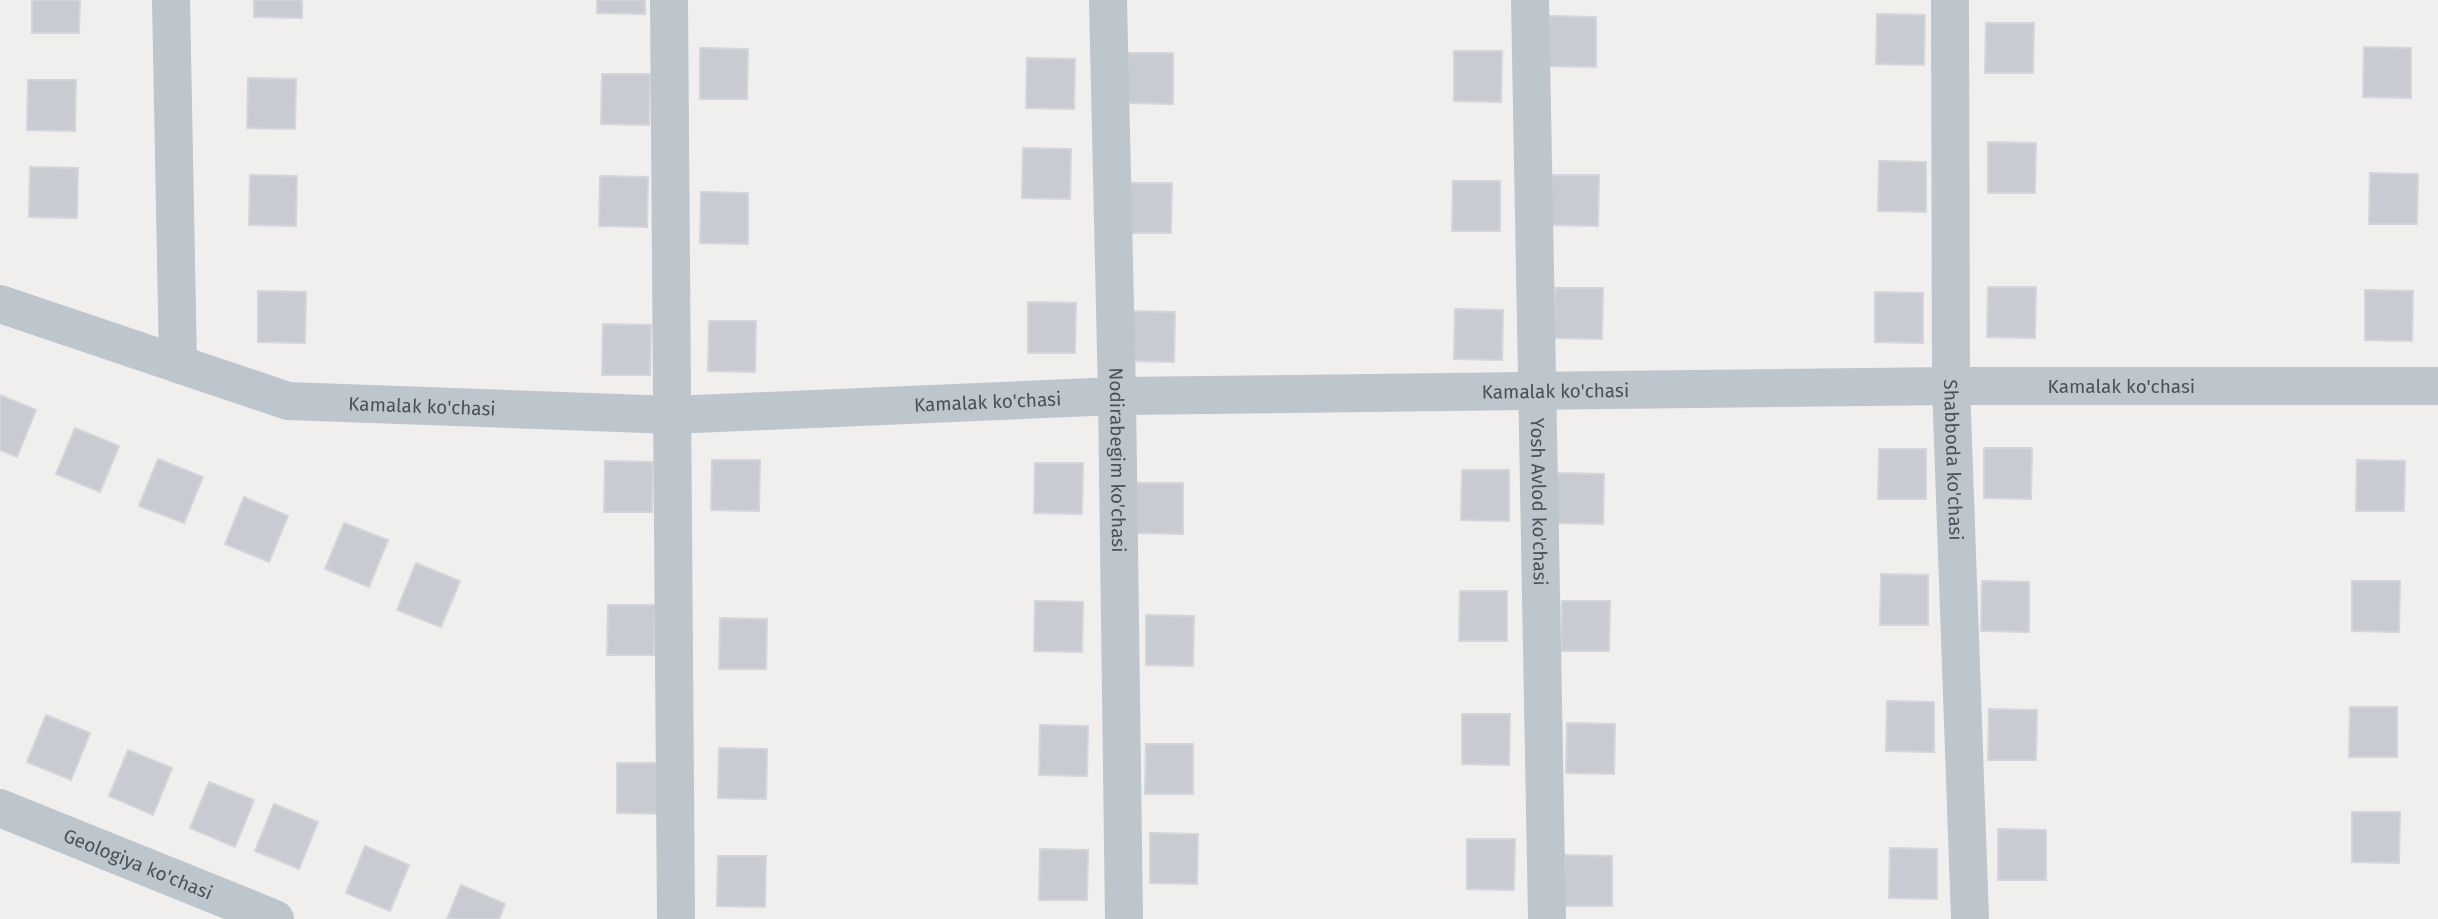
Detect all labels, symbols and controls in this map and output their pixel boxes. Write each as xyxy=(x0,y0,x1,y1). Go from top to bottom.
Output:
street label: Nodirabegim ko'chasi xyxy=(1104,367,1130,553)
street label: Kamalak ko'chasi xyxy=(2048,375,2195,398)
street label: Kamalak ko'chasi xyxy=(1482,379,1629,404)
street label: Shabboda ko'chasi xyxy=(1939,379,1968,541)
street label: Kamalak ko'chasi xyxy=(913,387,1062,417)
street label: Kamalak ko'chasi xyxy=(348,392,496,421)
street label: Yosh Avlod ko'chasi xyxy=(1526,418,1552,586)
street label: Geologiya ko'chasi xyxy=(60,824,216,905)

